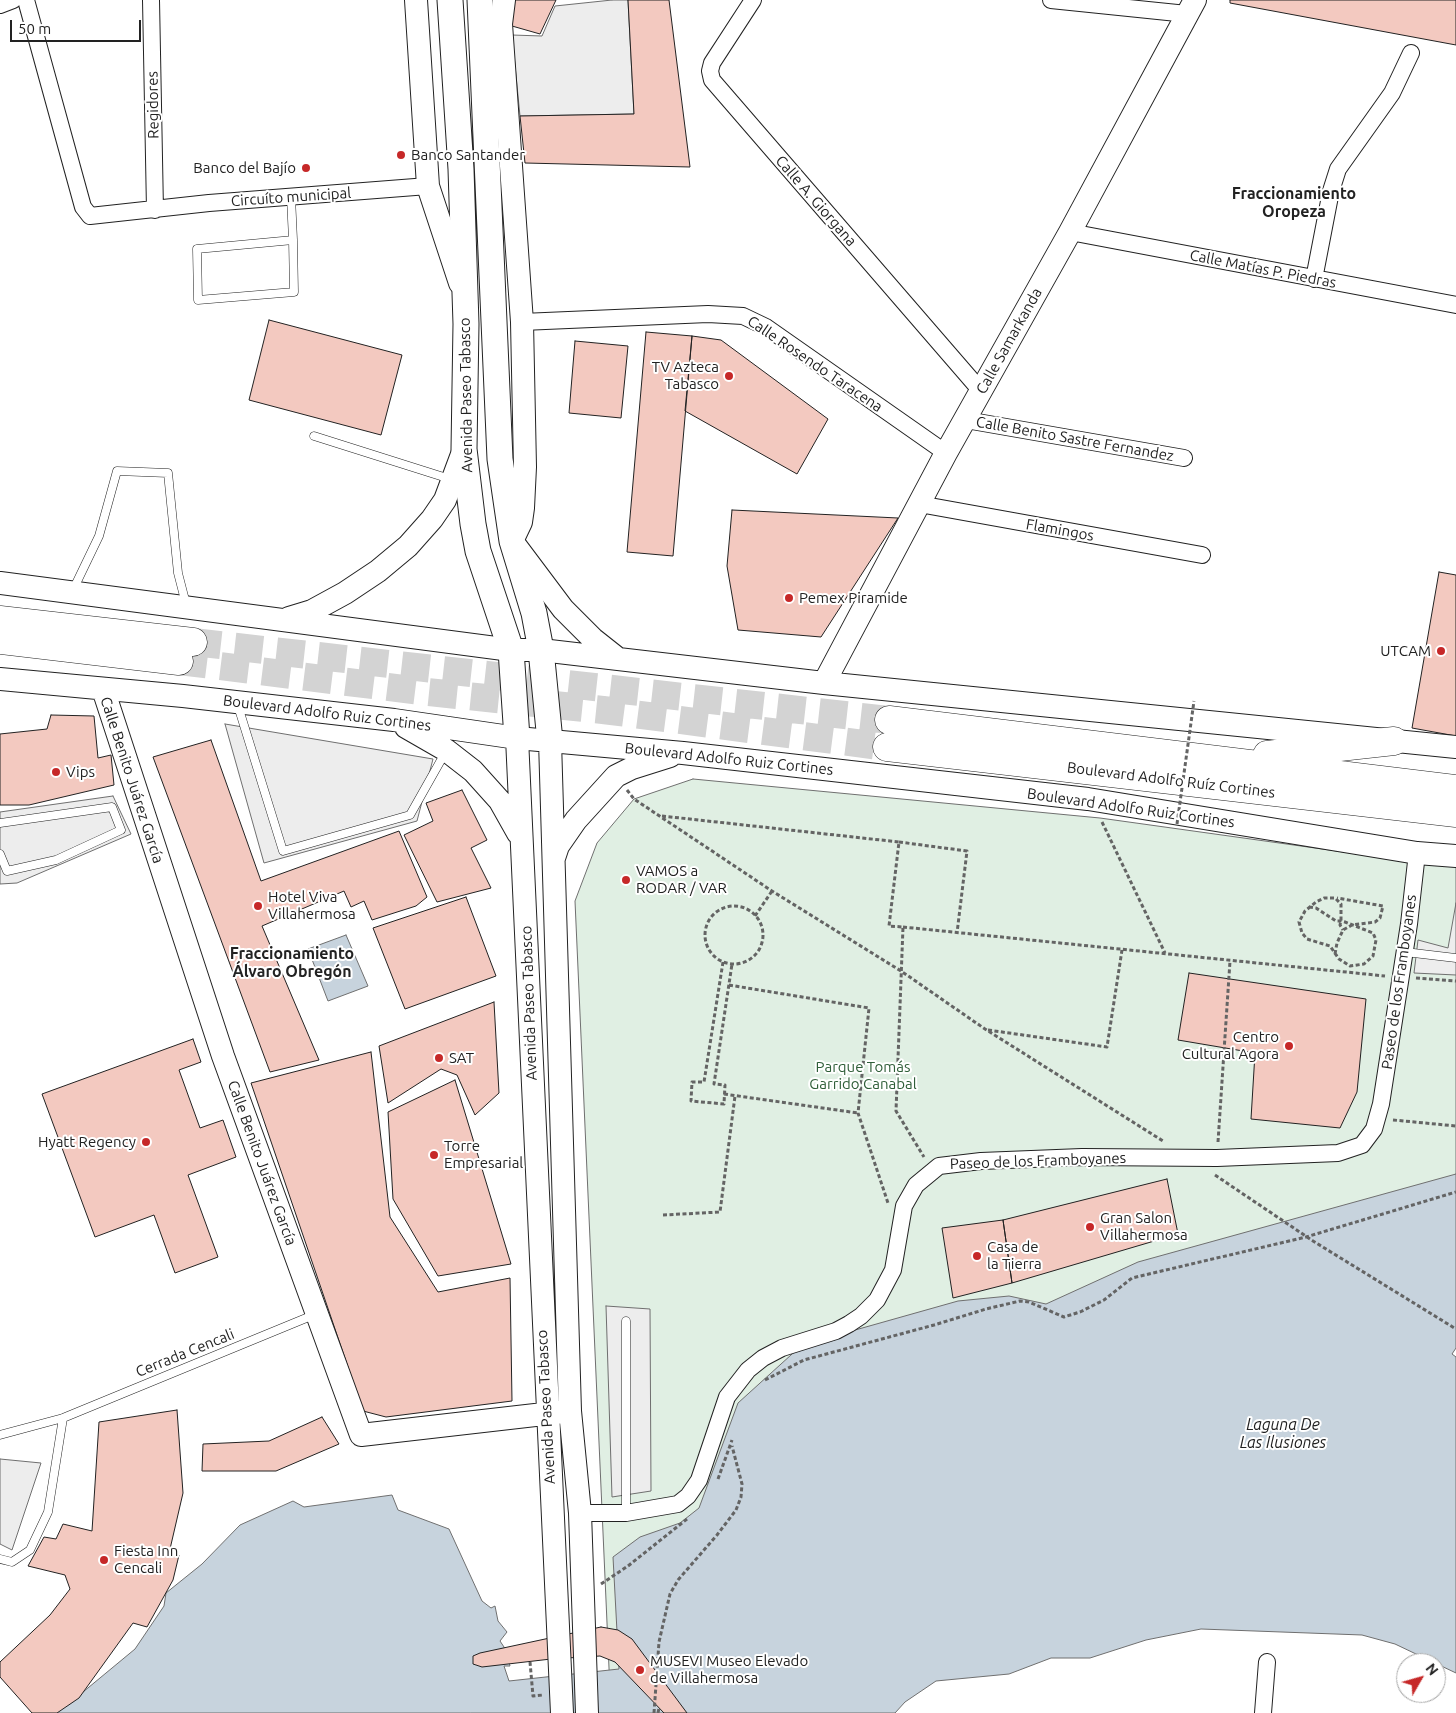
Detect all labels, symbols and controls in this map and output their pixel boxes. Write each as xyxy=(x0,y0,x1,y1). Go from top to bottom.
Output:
scale bar xyxy=(12,10,144,42)
text: 50 m xyxy=(18,20,51,37)
street label: Regidores xyxy=(143,71,163,139)
place label: Banco Santander xyxy=(411,146,525,164)
marker: Banco Santander xyxy=(395,149,407,161)
street label: Calle A. Giorgana xyxy=(772,152,860,250)
place label: Banco del Bajío xyxy=(193,159,296,177)
marker: Banco del Bajío xyxy=(300,162,312,174)
street label: Circuíto municipal xyxy=(230,184,352,210)
district label: Fraccionamiento Oropeza xyxy=(1232,184,1356,222)
street label: Calle Matías P. Piedras xyxy=(1188,246,1338,292)
street label: Calle Samarkanda xyxy=(972,285,1046,397)
street label: Calle Rosendo Taracena xyxy=(744,312,886,416)
street label: Avenida Paseo Tabasco xyxy=(456,317,476,473)
place label: TV Azteca Tabasco xyxy=(652,358,719,393)
marker: TV Azteca Tabasco xyxy=(723,370,735,382)
street label: Calle Benito Sastre Fernandez xyxy=(975,413,1175,465)
street label: Flamingos xyxy=(1025,515,1095,545)
place label: Pemex Piramide xyxy=(799,589,908,607)
marker: Pemex Piramide xyxy=(783,592,795,604)
place label: UTCAM xyxy=(1380,642,1431,660)
marker: UTCAM xyxy=(1435,645,1447,657)
street label: Boulevard Adolfo Ruiz Cortines xyxy=(222,691,432,735)
street label: Calle Benito Juárez García xyxy=(97,694,167,866)
street label: Boulevard Adolfo Ruiz Cortines xyxy=(624,739,834,779)
street label: Boulevard Adolfo Ruíz Cortines xyxy=(1066,758,1276,802)
place label: Vips xyxy=(66,763,95,781)
marker: Vips xyxy=(50,766,62,778)
street label: Boulevard Adolfo Ruiz Cortines xyxy=(1026,785,1236,831)
place label: VAMOS a RODAR / VAR xyxy=(636,862,727,897)
marker: VAMOS a RODAR / VAR xyxy=(620,874,632,886)
place label: Hotel Viva Villahermosa xyxy=(268,888,356,923)
street label: Paseo de los Framboyanes xyxy=(1378,893,1420,1071)
marker: Hotel Viva Villahermosa xyxy=(252,900,264,912)
street label: Avenida Paseo Tabasco xyxy=(517,925,541,1081)
district label: Fraccionamiento Álvaro Obregón xyxy=(230,944,354,982)
place label: Centro Cultural Agora xyxy=(1182,1028,1279,1063)
marker: Centro Cultural Agora xyxy=(1283,1040,1295,1052)
place label: SAT xyxy=(449,1049,474,1067)
marker: SAT xyxy=(433,1052,445,1064)
park label: Parque Tomás Garrido Canabal xyxy=(809,1058,917,1093)
street label: Calle Benito Juárez García xyxy=(224,1078,300,1248)
place label: Hyatt Regency xyxy=(38,1133,136,1151)
marker: Hyatt Regency xyxy=(140,1136,152,1148)
place label: Torre Empresarial xyxy=(444,1137,523,1172)
marker: Torre Empresarial xyxy=(428,1149,440,1161)
street label: Paseo de los Framboyanes xyxy=(950,1149,1126,1173)
place label: Gran Salon Villahermosa xyxy=(1100,1209,1188,1244)
marker: Gran Salon Villahermosa xyxy=(1084,1221,1096,1233)
place label: Casa de la Tierra xyxy=(987,1238,1042,1273)
marker: Casa de la Tierra xyxy=(971,1250,983,1262)
street label: Cerrada Cencali xyxy=(133,1325,237,1381)
street label: Avenida Paseo Tabasco xyxy=(533,1329,559,1485)
water label: Laguna De Las Ilusiones xyxy=(1240,1415,1326,1453)
place label: Fiesta Inn Cencali xyxy=(114,1542,178,1577)
marker: Fiesta Inn Cencali xyxy=(98,1554,110,1566)
place label: MUSEVI Museo Elevado de Villahermosa xyxy=(650,1652,808,1687)
north arrow xyxy=(1396,1653,1446,1703)
text: N xyxy=(1423,1660,1442,1678)
marker: MUSEVI Museo Elevado de Villahermosa xyxy=(634,1664,646,1676)

